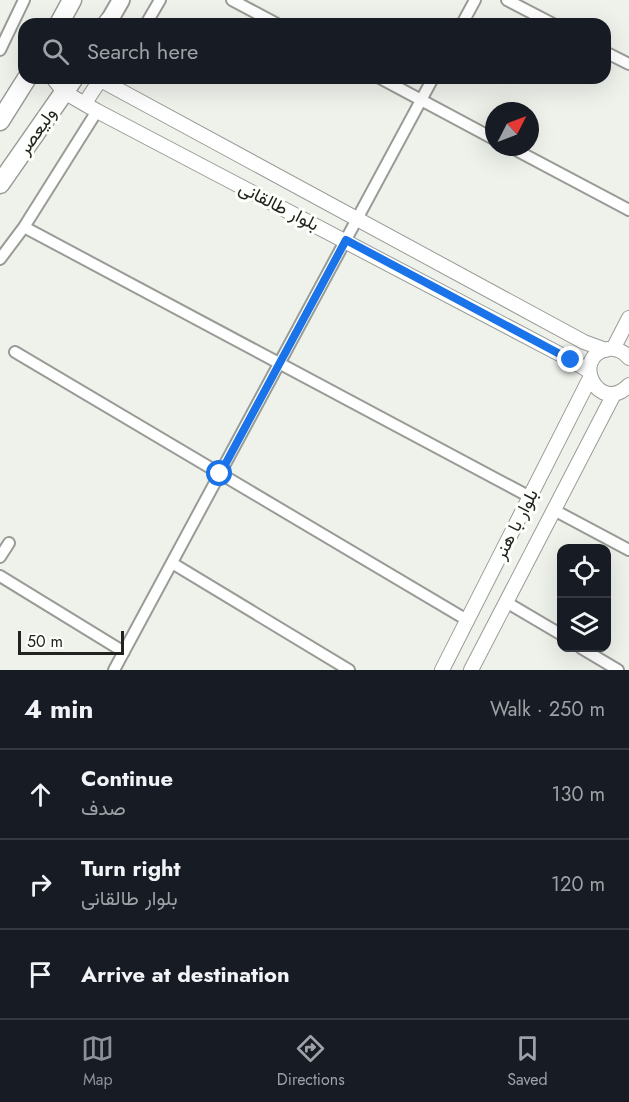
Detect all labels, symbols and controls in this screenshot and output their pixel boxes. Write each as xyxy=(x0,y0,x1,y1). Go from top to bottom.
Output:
search box xyxy=(18,18,611,84)
icon: search xyxy=(39,35,72,68)
text: Search here xyxy=(87,35,198,67)
street label: ولیعصر xyxy=(11,102,63,161)
north arrow xyxy=(485,102,539,156)
street label: بلوار طالقانی xyxy=(234,175,324,237)
route end xyxy=(557,346,583,372)
route start xyxy=(206,460,232,486)
street label: بلوار با هنر xyxy=(487,484,545,565)
map controls xyxy=(557,544,611,652)
button: locate xyxy=(557,544,611,598)
button: layers xyxy=(557,598,611,652)
scale bar xyxy=(18,628,124,656)
text: 50 m xyxy=(27,630,63,653)
text: 4 min xyxy=(24,690,93,728)
text: Walk · 250 m xyxy=(490,695,605,724)
text: Continue xyxy=(81,762,173,794)
icon: ahead xyxy=(24,778,57,811)
text: 130 m xyxy=(551,780,605,809)
text: صدف xyxy=(81,794,126,823)
text: Turn right xyxy=(81,852,181,884)
icon: right xyxy=(24,868,57,901)
text: 120 m xyxy=(551,870,605,899)
text: بلوار طالقانی xyxy=(81,884,178,913)
icon: arrive xyxy=(24,958,57,991)
text: Arrive at destination xyxy=(81,958,290,990)
tab: Map xyxy=(81,1032,114,1091)
tab: Directions xyxy=(277,1032,345,1091)
tab: Saved xyxy=(507,1032,548,1091)

